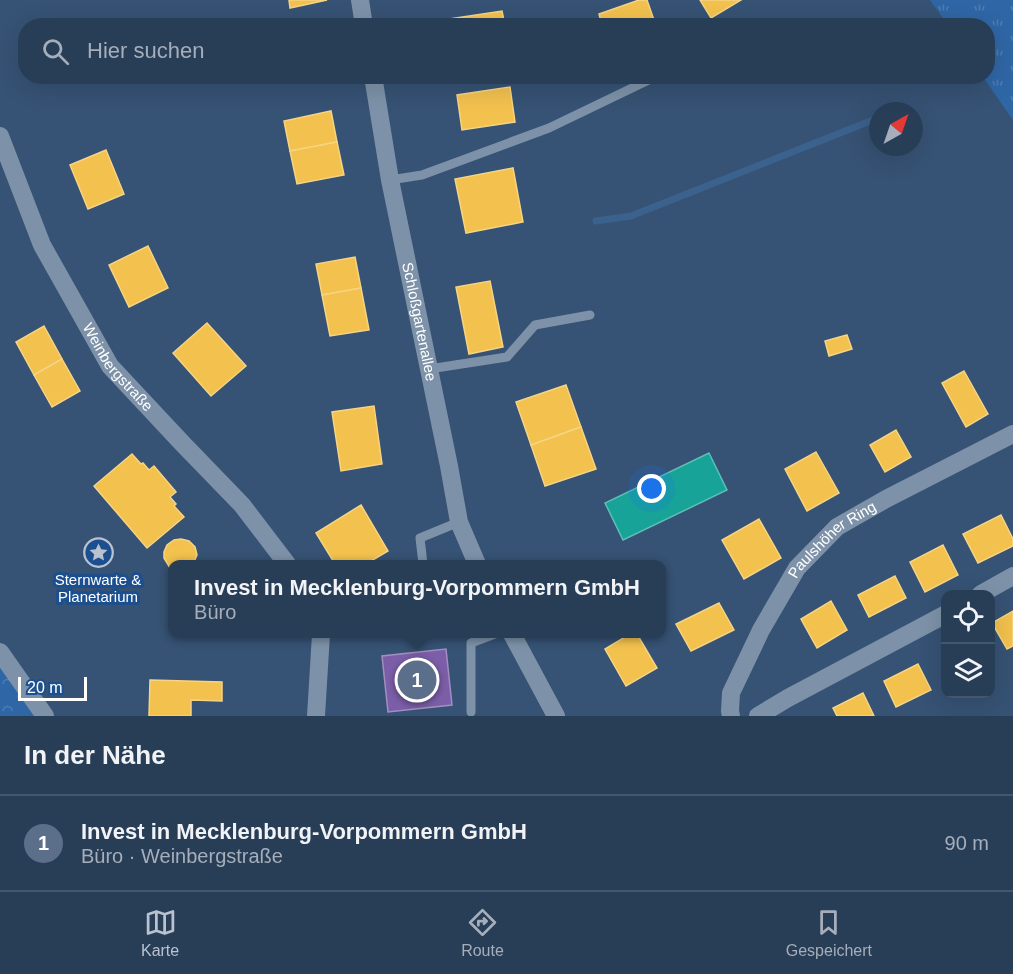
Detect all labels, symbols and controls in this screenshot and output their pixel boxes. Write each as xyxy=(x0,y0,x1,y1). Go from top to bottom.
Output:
search box xyxy=(18,18,995,84)
icon: search xyxy=(39,35,72,68)
text: Hier suchen xyxy=(87,38,204,63)
north arrow xyxy=(869,102,923,156)
street label: Schloßgartenallee xyxy=(399,261,440,382)
street label: Weinbergstraße xyxy=(80,320,157,414)
your location xyxy=(637,474,666,503)
street label: Paulshöher Ring xyxy=(784,498,879,581)
place icon: Sternwarte & Planetarium xyxy=(82,537,114,569)
popup xyxy=(168,560,666,638)
place label: Sternwarte & Planetarium xyxy=(55,571,141,605)
text: Invest in Mecklenburg-Vorpommern GmbH xyxy=(194,575,640,600)
map controls xyxy=(941,590,995,698)
button: locate xyxy=(941,590,995,644)
text: Büro xyxy=(194,601,236,623)
button: layers xyxy=(941,644,995,698)
pin: 1 xyxy=(398,658,436,702)
scale bar xyxy=(18,674,87,702)
text: 20 m xyxy=(27,679,63,696)
text: In der Nähe xyxy=(24,740,166,770)
text: Invest in Mecklenburg-Vorpommern GmbH xyxy=(81,819,527,844)
text: 1 xyxy=(38,832,49,854)
text: 90 m xyxy=(945,832,989,854)
text: Büro · Weinbergstraße xyxy=(81,845,283,867)
tab: Karte xyxy=(141,906,179,960)
tab: Route xyxy=(461,906,504,960)
tab: Gespeichert xyxy=(786,906,872,960)

